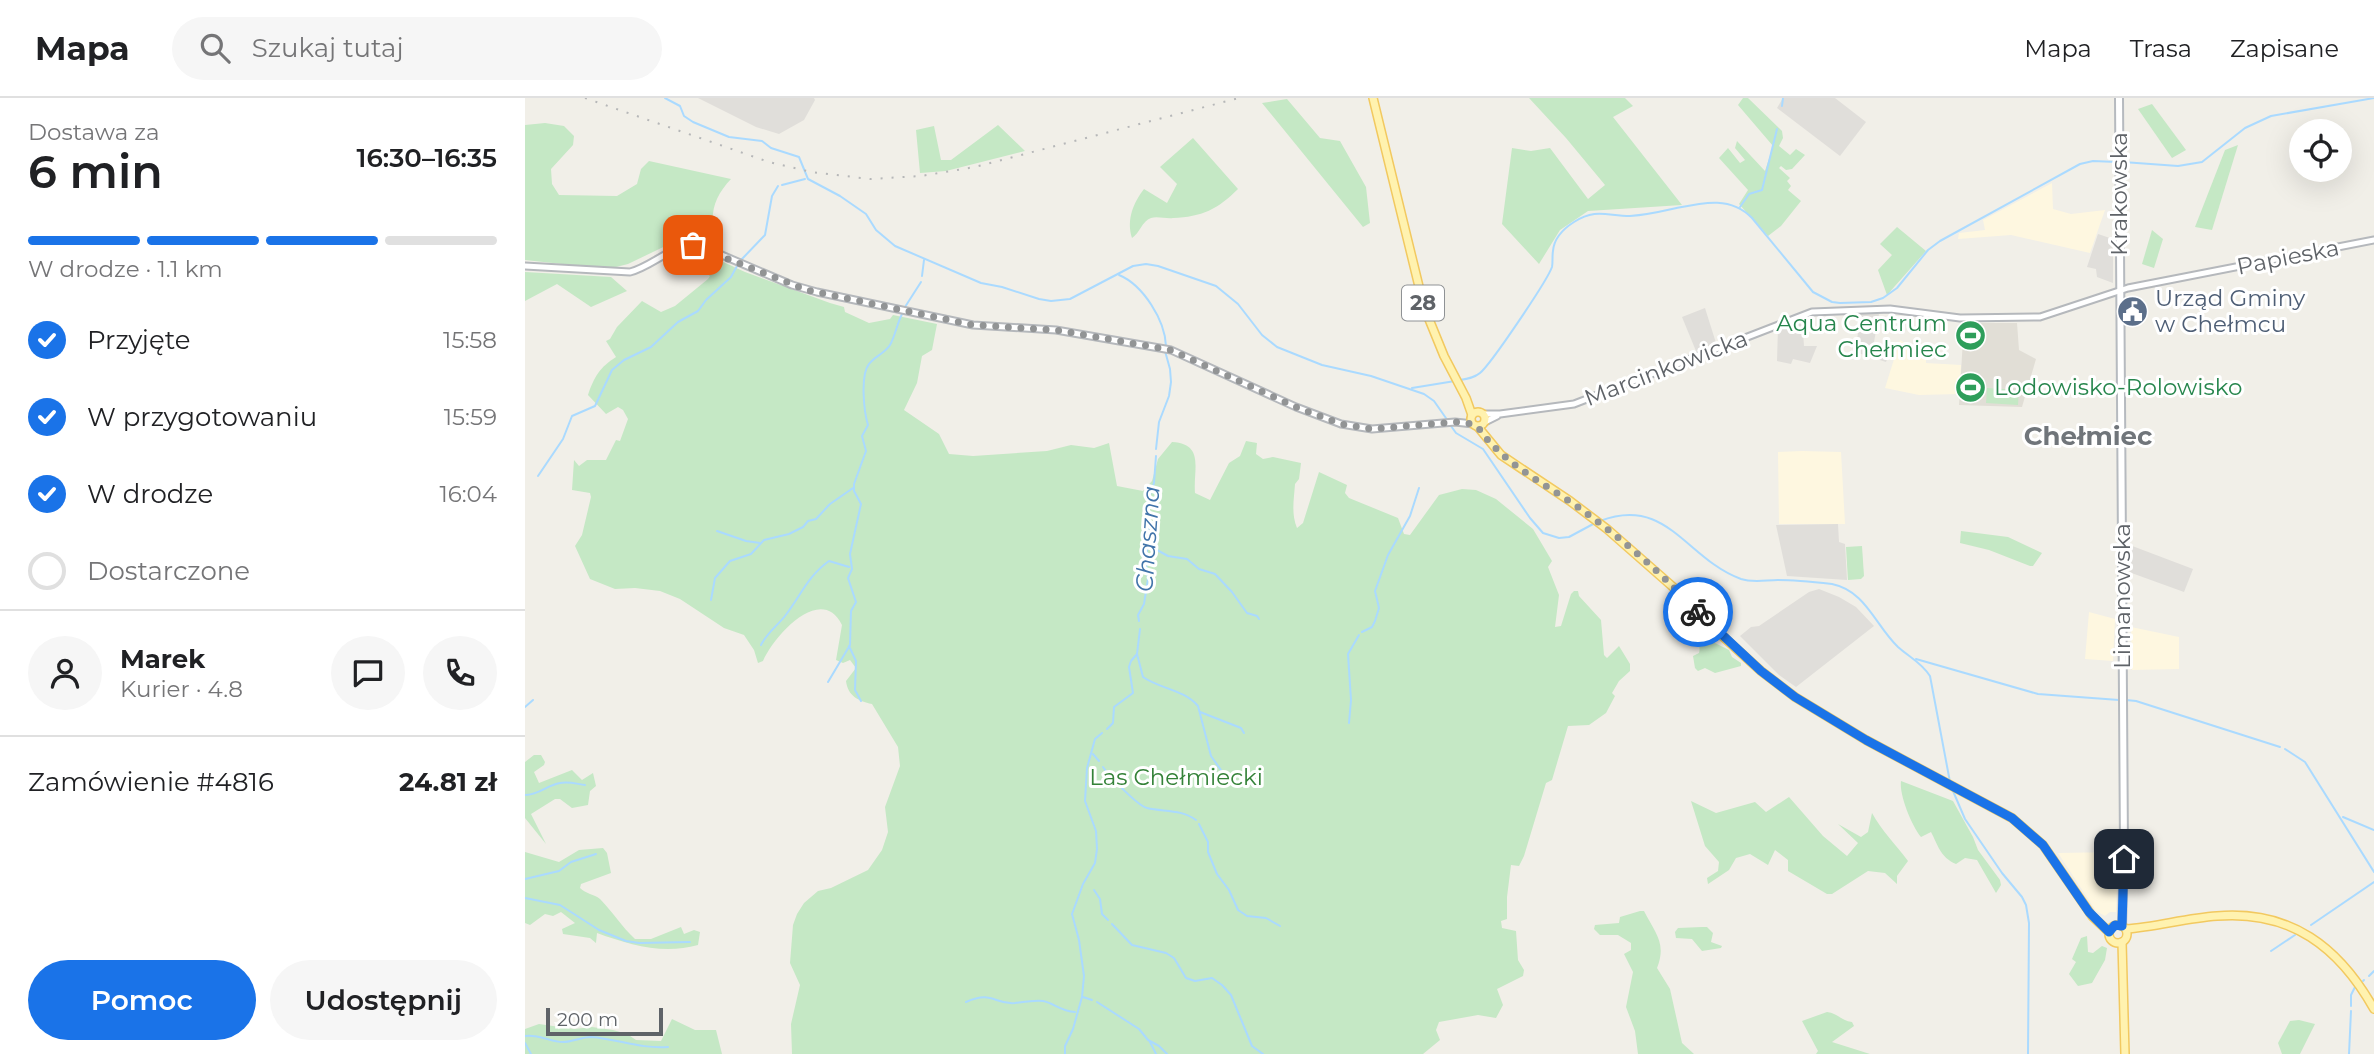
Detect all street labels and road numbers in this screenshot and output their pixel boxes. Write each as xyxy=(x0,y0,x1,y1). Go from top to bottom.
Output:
street label: Krakowska xyxy=(2105,132,2133,256)
street label: Papieska xyxy=(2234,233,2342,281)
road number: 28 xyxy=(1402,286,1444,320)
street label: Marcinkowicka xyxy=(1580,324,1752,412)
street label: Limanowska xyxy=(2108,523,2136,669)

